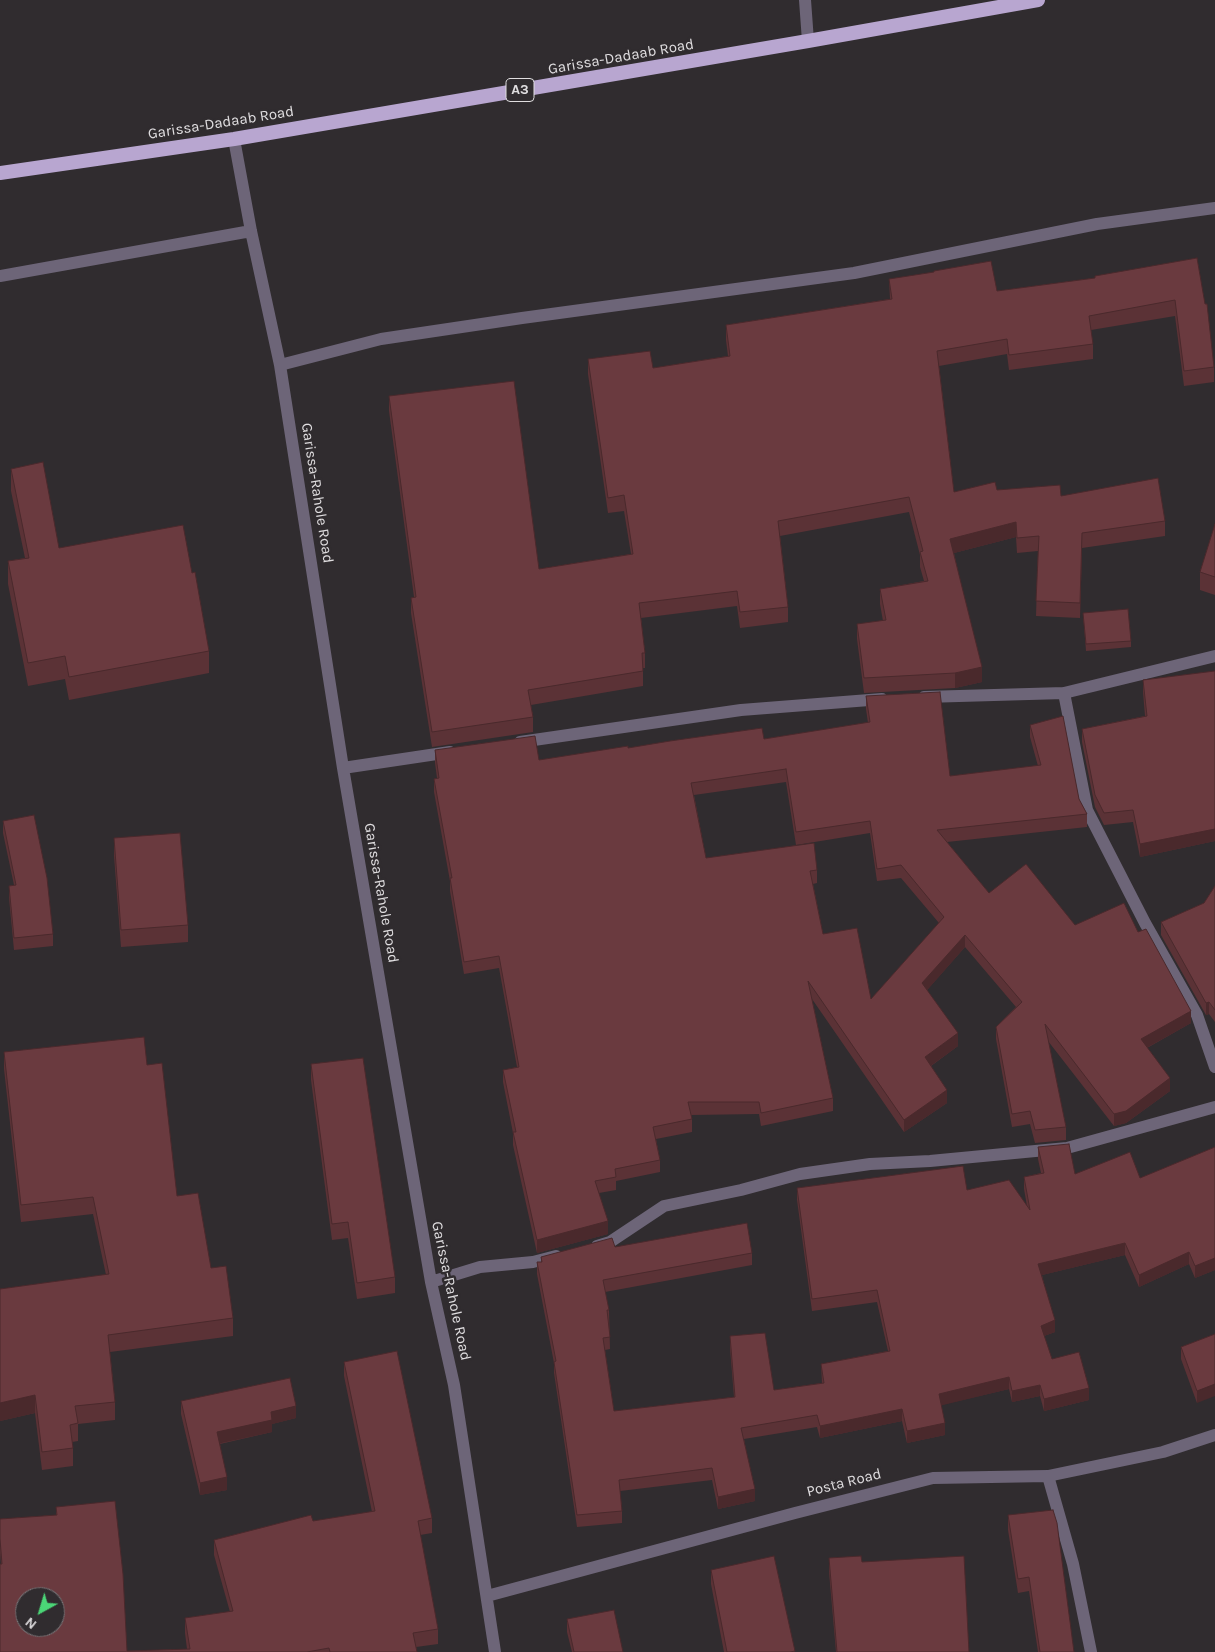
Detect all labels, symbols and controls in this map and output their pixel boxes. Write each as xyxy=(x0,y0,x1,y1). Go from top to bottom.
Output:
street label: Garissa-Dadaab Road xyxy=(547,35,695,79)
road number: A3 xyxy=(506,78,534,102)
street label: Garissa-Dadaab Road xyxy=(147,103,295,143)
street label: Garissa-Rahole Road xyxy=(297,422,337,564)
street label: Garissa-Rahole Road xyxy=(360,822,402,964)
street label: Garissa-Rahole Road xyxy=(427,1220,475,1362)
street label: Posta Road xyxy=(805,1465,883,1501)
north arrow xyxy=(15,1587,65,1637)
text: N xyxy=(22,1614,40,1633)

